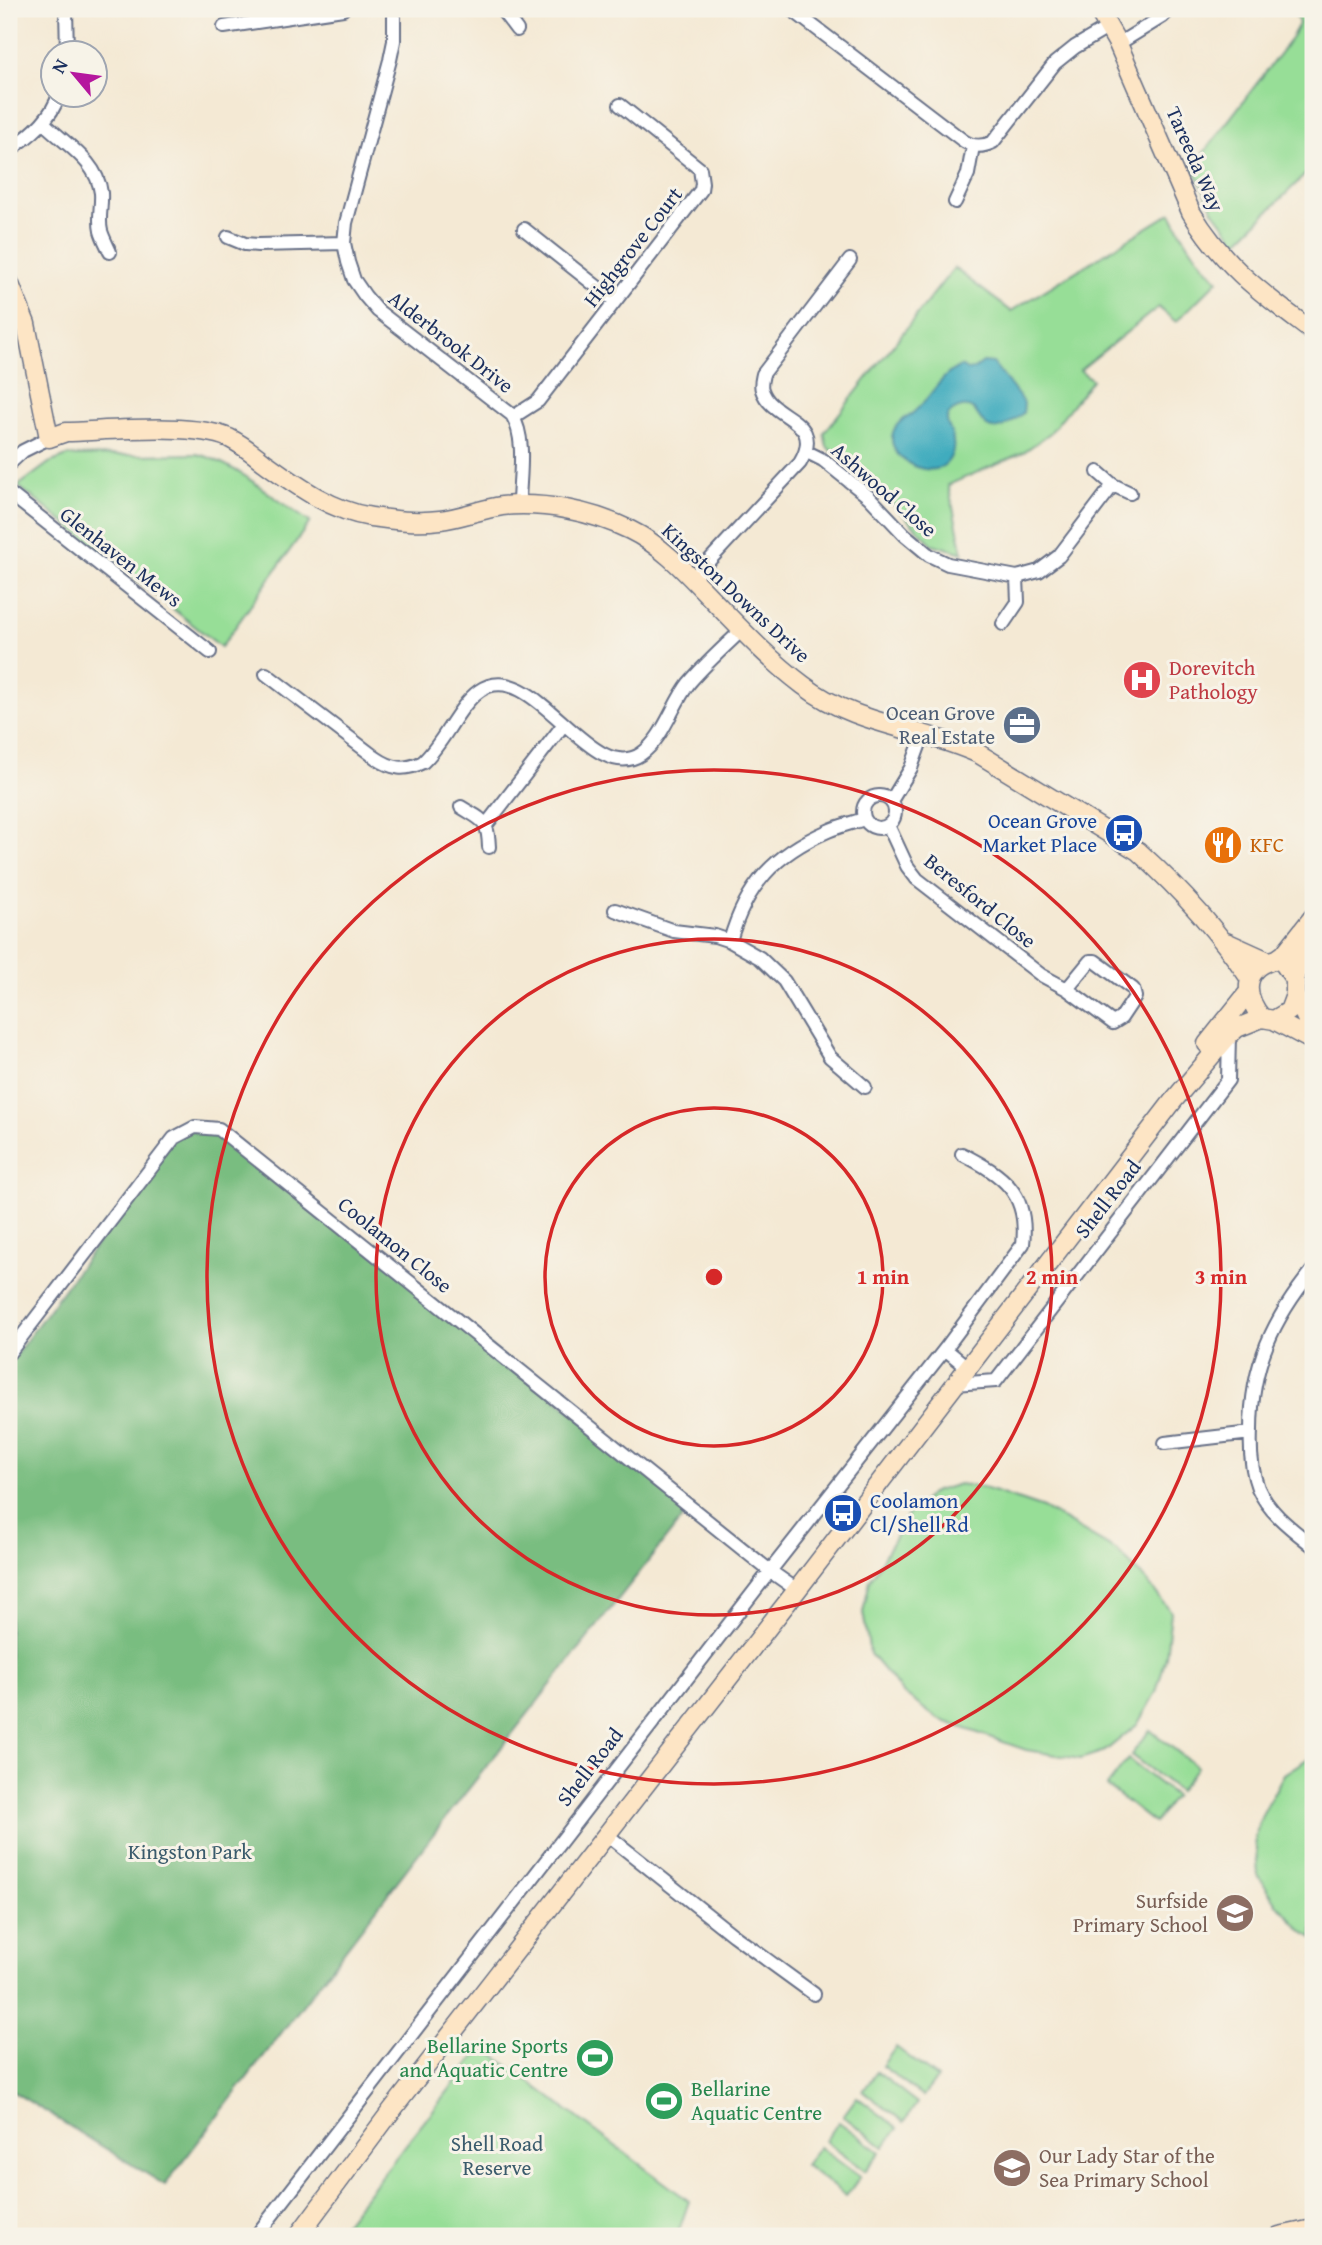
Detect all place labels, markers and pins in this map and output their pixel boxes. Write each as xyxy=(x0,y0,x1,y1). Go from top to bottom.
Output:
place label: Dorevitch Pathology xyxy=(1169,652,1258,707)
hospital icon: Dorevitch Pathology xyxy=(1121,659,1163,701)
place label: Ocean Grove Real Estate xyxy=(886,697,995,752)
office icon: Ocean Grove Real Estate xyxy=(1001,704,1043,746)
place label: Ocean Grove Market Place xyxy=(983,805,1097,860)
bus stop icon: Ocean Grove Market Place xyxy=(1103,812,1145,854)
restaurant icon: KFC xyxy=(1202,824,1244,866)
place label: KFC xyxy=(1250,829,1284,860)
centre of rings xyxy=(702,1265,726,1289)
place label: Coolamon Cl/Shell Rd xyxy=(870,1485,970,1540)
bus stop icon: Coolamon Cl/Shell Rd xyxy=(822,1492,864,1534)
place label: Surfside Primary School xyxy=(1073,1885,1208,1940)
school or university icon: Surfside Primary School xyxy=(1214,1892,1256,1934)
place label: Bellarine Sports and Aquatic Centre xyxy=(399,2030,568,2085)
sports icon: Bellarine Sports and Aquatic Centre xyxy=(574,2037,616,2079)
place label: Bellarine Aquatic Centre xyxy=(691,2073,822,2128)
sports icon: Bellarine Aquatic Centre xyxy=(643,2080,685,2122)
place label: Our Lady Star of the Sea Primary School xyxy=(1039,2140,1215,2195)
school or university icon: Our Lady Star of the Sea Primary School xyxy=(991,2147,1033,2189)

